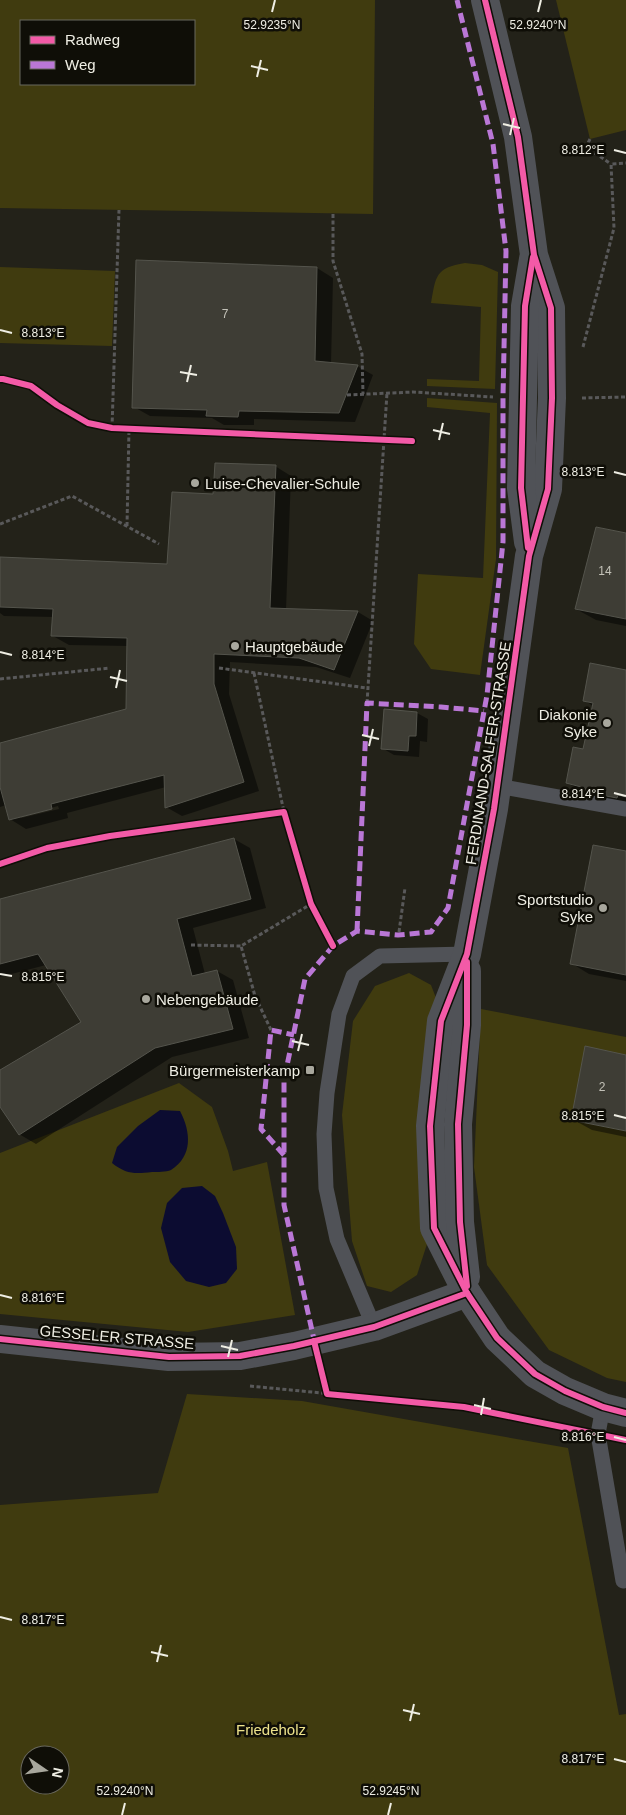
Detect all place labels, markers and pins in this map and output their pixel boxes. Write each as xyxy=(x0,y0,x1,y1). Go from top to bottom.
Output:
place label: Luise-Chevalier-Schule xyxy=(205,475,360,492)
marker: Luise-Chevalier-Schule xyxy=(189,477,201,489)
place label: Hauptgebäude xyxy=(245,638,343,655)
marker: Hauptgebäude xyxy=(229,640,241,652)
place label: Diakonie Syke xyxy=(539,706,597,740)
marker: Diakonie Syke xyxy=(601,717,613,729)
place label: Sportstudio Syke xyxy=(517,891,593,925)
marker: Sportstudio Syke xyxy=(597,902,609,914)
place label: Nebengebäude xyxy=(156,991,259,1008)
marker: Nebengebäude xyxy=(140,993,152,1005)
place label: Bürgermeisterkamp xyxy=(169,1062,300,1079)
marker: Bürgermeisterkamp xyxy=(304,1064,316,1076)

